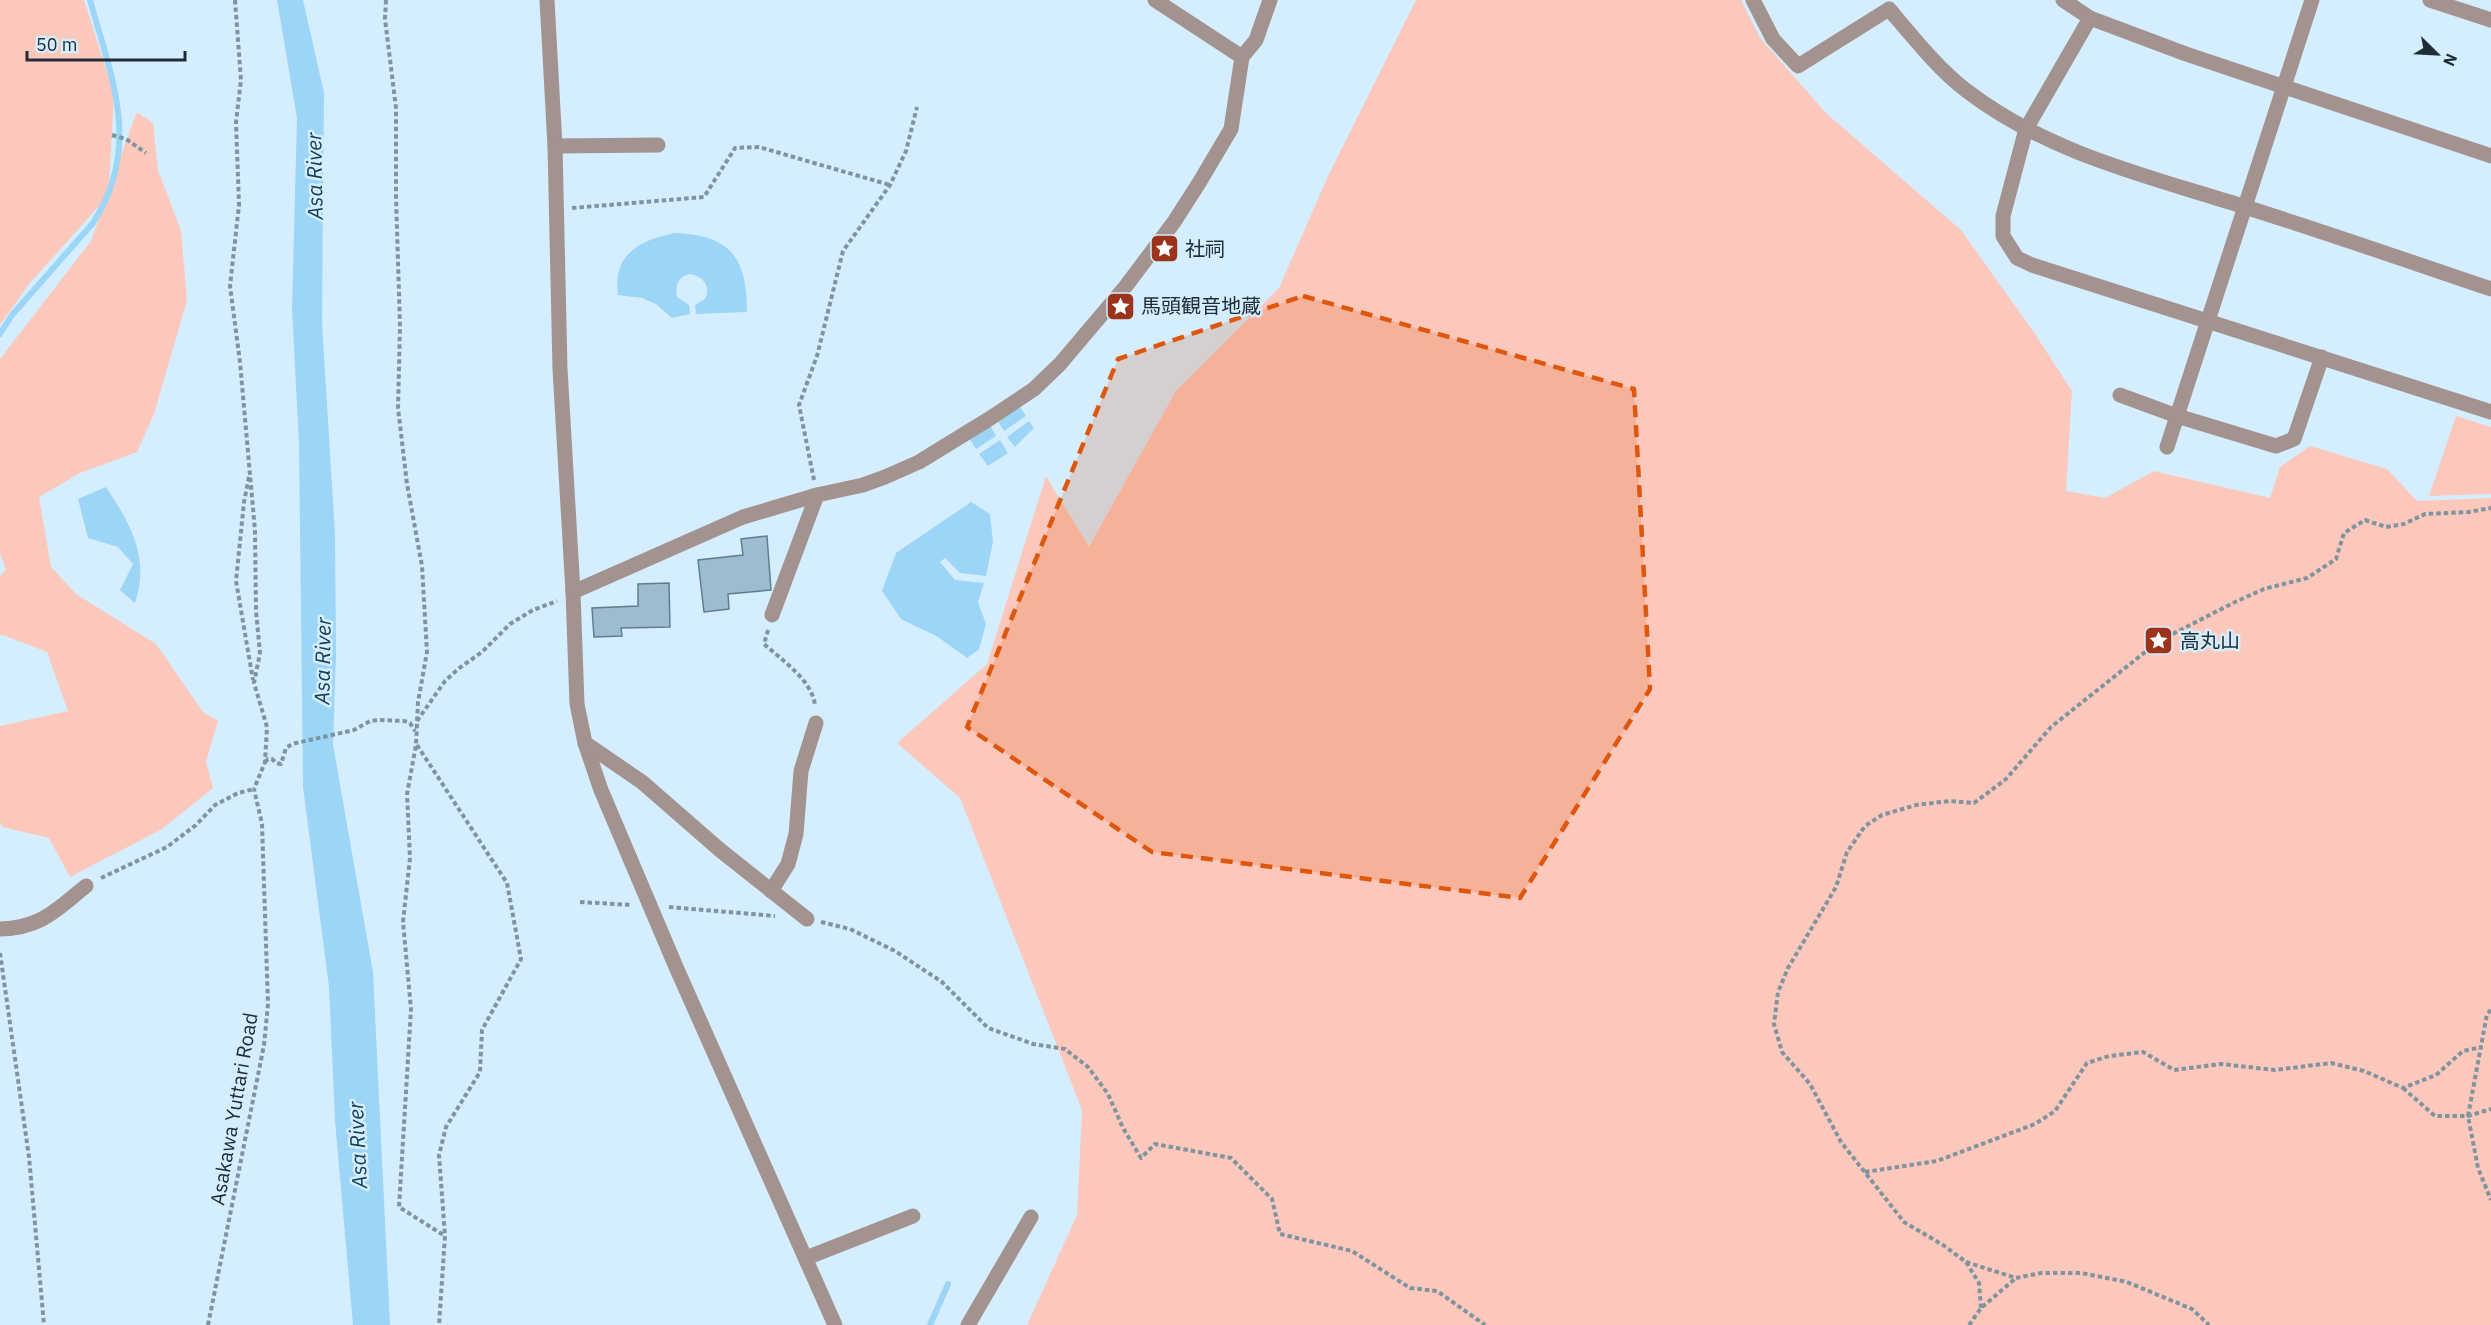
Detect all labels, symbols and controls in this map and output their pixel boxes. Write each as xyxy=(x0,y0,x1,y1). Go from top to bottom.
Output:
scale bar xyxy=(27,24,184,62)
north arrow xyxy=(2407,24,2467,84)
text: 50 m xyxy=(36,33,78,56)
text: N xyxy=(2439,51,2462,69)
water label: Asa River xyxy=(299,131,329,221)
place icon: 社祠 xyxy=(1148,233,1180,265)
place label: 社祠 xyxy=(1185,235,1225,262)
place icon: 馬頭観音地蔵 xyxy=(1104,290,1136,322)
place label: 馬頭観音地蔵 xyxy=(1141,292,1261,319)
water label: Asa River xyxy=(307,616,337,706)
place icon: 高丸山 xyxy=(2143,625,2175,657)
place label: 高丸山 xyxy=(2180,627,2240,654)
street label: Asakawa Yuttari Road xyxy=(203,1011,264,1207)
water label: Asa River xyxy=(341,1099,373,1190)

